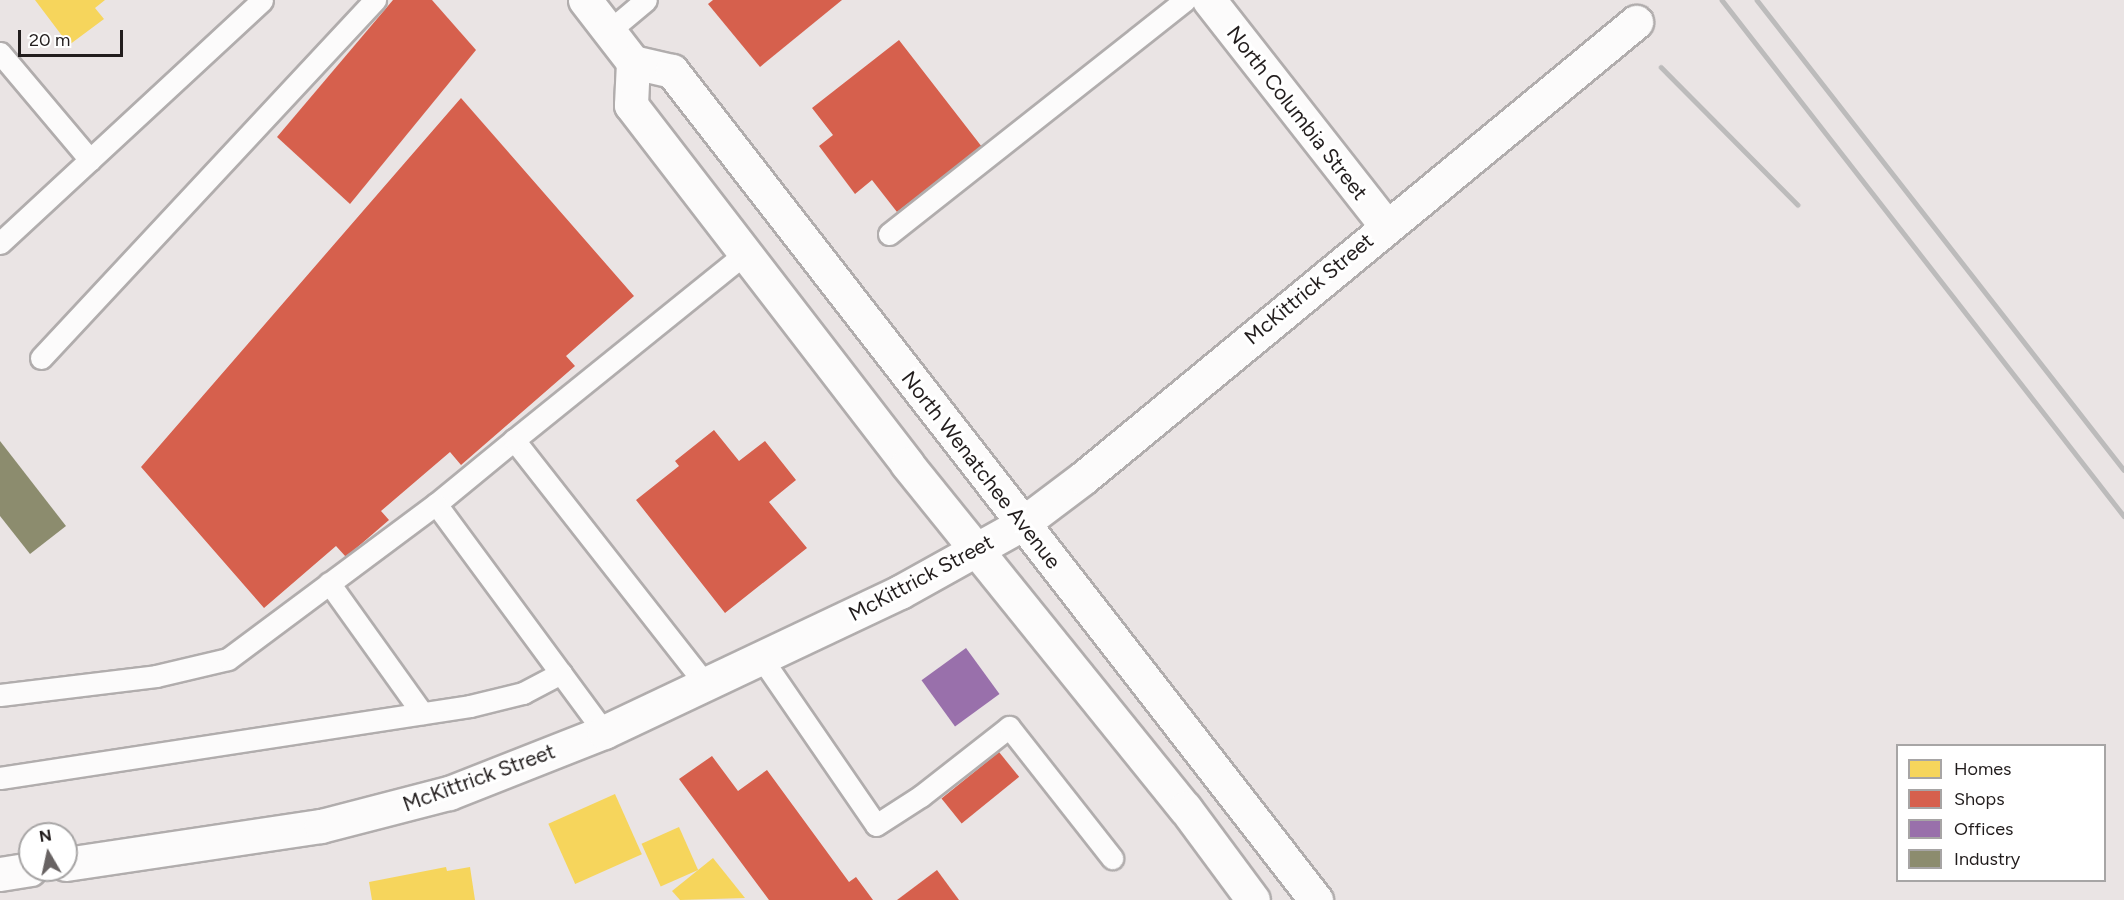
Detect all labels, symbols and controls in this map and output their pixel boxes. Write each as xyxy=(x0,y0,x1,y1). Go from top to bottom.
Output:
scale bar xyxy=(21,18,126,56)
street label: North Columbia Street xyxy=(1221,21,1373,205)
text: 20 m xyxy=(29,29,70,51)
street label: McKittrick Street xyxy=(1240,228,1378,350)
street label: North Wenatchee Avenue xyxy=(896,366,1066,574)
street label: McKittrick Street xyxy=(844,529,998,627)
street label: McKittrick Street xyxy=(399,739,559,817)
legend xyxy=(1896,744,2106,882)
text: Homes xyxy=(1954,758,2012,780)
text: Shops xyxy=(1954,788,2005,810)
text: Offices xyxy=(1954,818,2013,840)
north arrow xyxy=(18,822,78,882)
text: N xyxy=(38,825,53,846)
text: Industry xyxy=(1954,848,2020,870)

